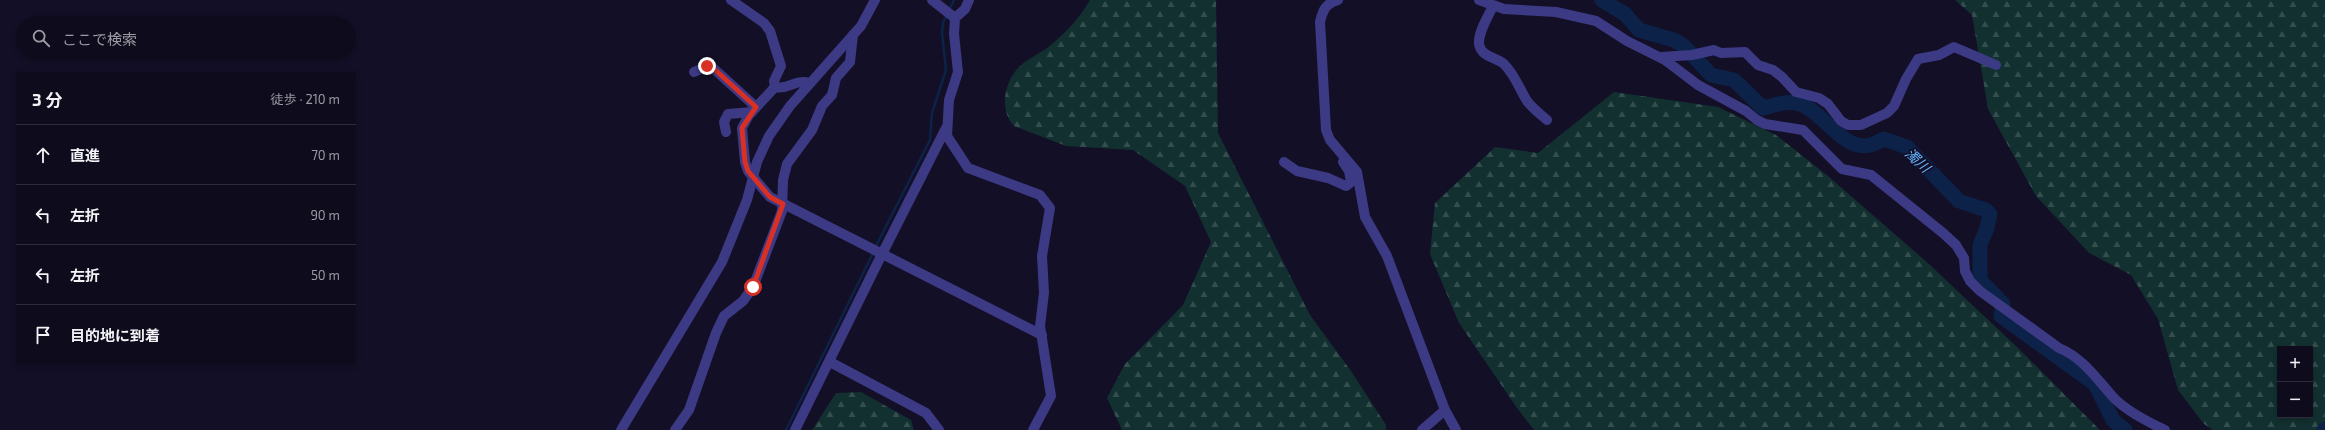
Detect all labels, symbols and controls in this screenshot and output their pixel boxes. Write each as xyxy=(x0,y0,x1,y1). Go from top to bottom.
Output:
search box xyxy=(16,16,356,60)
icon: search xyxy=(30,27,52,49)
text: ここで検索 xyxy=(62,30,137,48)
route end xyxy=(698,57,716,75)
text: 3 分 xyxy=(32,89,62,109)
text: 徒歩 · 210 m xyxy=(271,91,340,107)
icon: ahead xyxy=(32,144,54,166)
water label: 濁川 xyxy=(1902,144,1935,177)
text: 直進 xyxy=(70,146,100,164)
text: 70 m xyxy=(311,147,340,163)
icon: left xyxy=(32,204,54,226)
text: 左折 xyxy=(70,206,100,224)
text: 90 m xyxy=(310,207,340,223)
icon: left xyxy=(32,264,54,286)
text: 左折 xyxy=(70,266,100,284)
text: 50 m xyxy=(311,267,340,283)
route start xyxy=(744,278,762,296)
icon: arrive xyxy=(32,324,54,346)
text: 目的地に到着 xyxy=(70,326,160,344)
map controls xyxy=(2277,346,2313,418)
button: + xyxy=(2277,346,2313,382)
button: − xyxy=(2277,382,2313,418)

